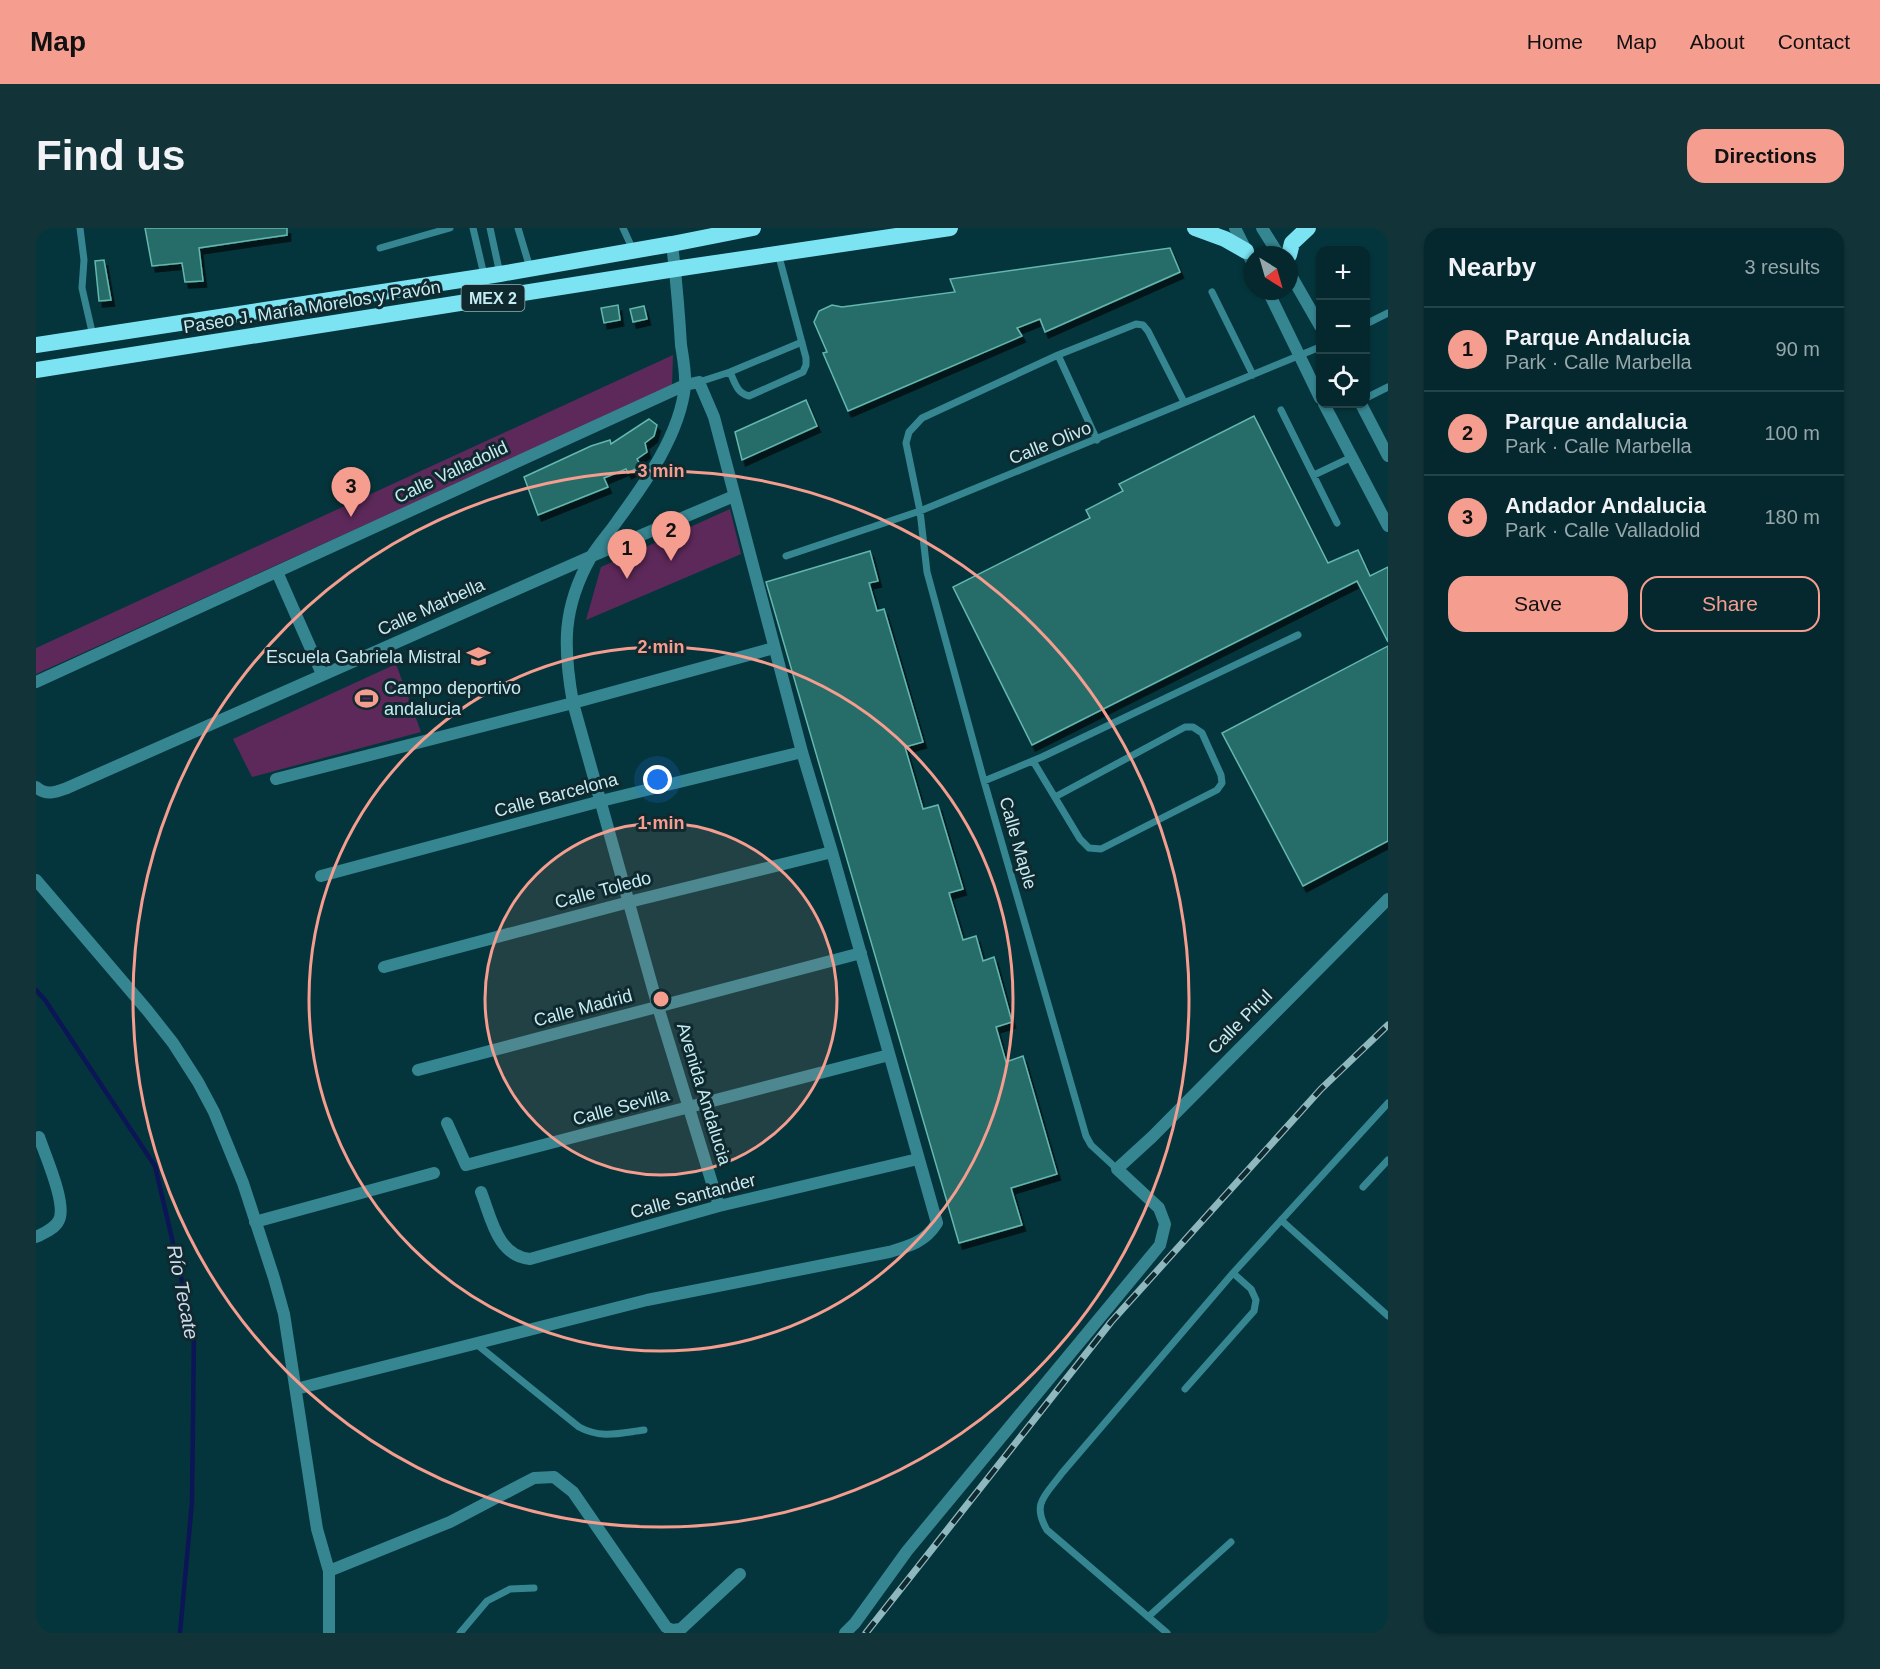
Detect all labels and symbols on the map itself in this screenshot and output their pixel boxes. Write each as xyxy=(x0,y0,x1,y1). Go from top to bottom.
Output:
north arrow xyxy=(1244,246,1298,300)
street label: Paseo J. María Morelos y Pavón xyxy=(182,277,442,337)
road number: MEX 2 xyxy=(462,285,524,311)
street label: Calle Olivo xyxy=(1006,417,1094,469)
street label: Calle Valladolid xyxy=(391,437,511,507)
text: 3 min xyxy=(637,461,685,481)
pin: 3 xyxy=(332,468,370,517)
pin: 2 xyxy=(652,512,690,561)
pin: 1 xyxy=(608,530,646,579)
street label: Calle Marbella xyxy=(374,574,489,640)
text: 2 min xyxy=(637,637,685,657)
school or university icon: Escuela Gabriela Mistral xyxy=(466,644,492,670)
place label: Escuela Gabriela Mistral xyxy=(266,647,461,667)
place label: Campo deportivo andalucia xyxy=(384,678,521,719)
sports icon: Campo deportivo andalucia xyxy=(353,685,379,711)
your location xyxy=(643,765,672,794)
street label: Calle Barcelona xyxy=(492,769,621,821)
street label: Calle Maple xyxy=(995,795,1041,891)
text: 1 min xyxy=(637,813,685,833)
street label: Calle Toledo xyxy=(553,868,653,912)
street label: Calle Madrid xyxy=(532,985,634,1031)
street label: Calle Pirul xyxy=(1204,986,1276,1058)
centre of rings xyxy=(651,989,671,1009)
street label: Avenida Andalucia xyxy=(673,1020,735,1169)
street label: Calle Sevilla xyxy=(571,1084,672,1129)
street label: Calle Santander xyxy=(628,1170,758,1222)
water label: Río Tecate xyxy=(163,1243,203,1341)

